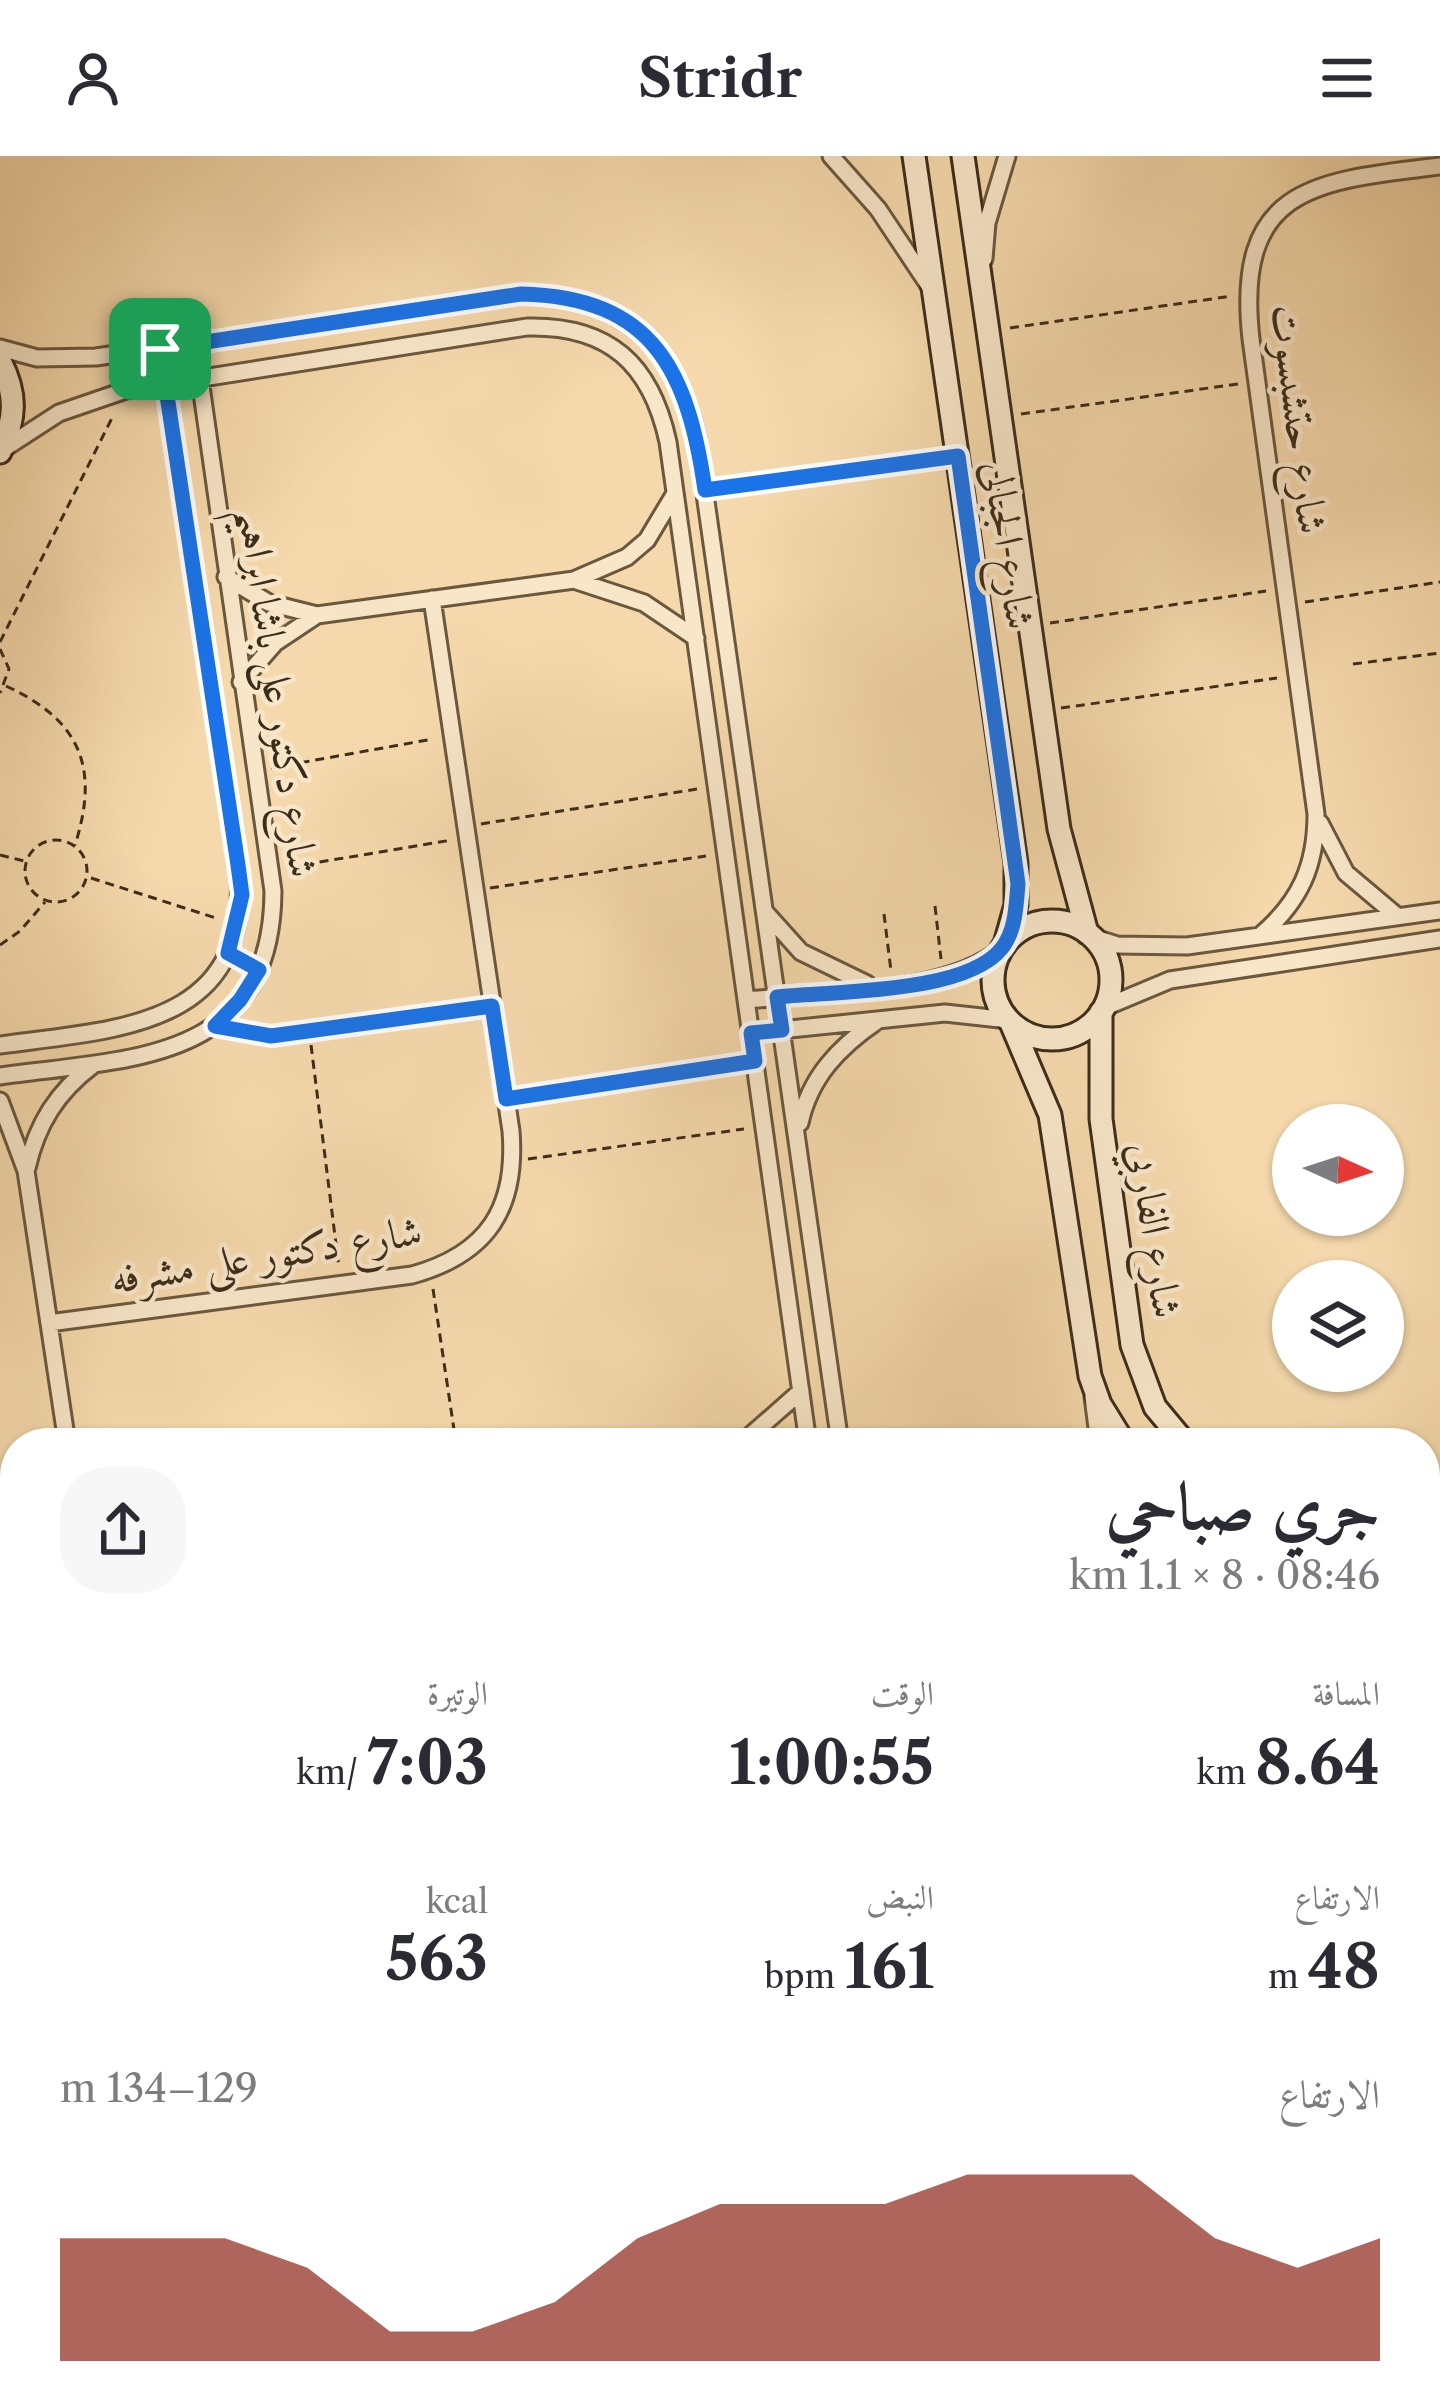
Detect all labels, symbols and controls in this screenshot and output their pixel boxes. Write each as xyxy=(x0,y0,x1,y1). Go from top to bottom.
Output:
icon: person xyxy=(60,45,126,111)
text: Stridr xyxy=(638,45,802,111)
icon: menu xyxy=(1314,45,1380,111)
pin xyxy=(109,298,211,400)
street label: شارع حتشبسوت xyxy=(1250,301,1340,538)
icon: arrive xyxy=(127,316,193,382)
street label: شارع الجبالى xyxy=(963,457,1048,634)
street label: شارع دكتور على باشا ابراهيم xyxy=(211,503,331,883)
north arrow xyxy=(1272,1104,1404,1236)
map controls xyxy=(1272,1104,1404,1392)
street label: شارع الفاربي xyxy=(1108,1139,1194,1323)
street label: شارع دكتور على مشرفه xyxy=(107,1204,427,1314)
button: layers xyxy=(1272,1260,1404,1392)
text: جري صباحي xyxy=(1106,1465,1380,1546)
button: share xyxy=(60,1467,186,1593)
text: 08:46 · 8 × 1.1 km xyxy=(1069,1551,1380,1599)
text: الوتيرة xyxy=(427,1673,488,1714)
text: الوقت xyxy=(871,1673,934,1714)
text: المسافة xyxy=(1313,1673,1380,1714)
text: 7:03 xyxy=(367,1726,488,1800)
text: 1:00:55 xyxy=(729,1726,934,1800)
text: 8.64 xyxy=(1255,1726,1380,1800)
text: /km xyxy=(296,1752,367,1793)
text: km xyxy=(1196,1752,1255,1793)
text: النبض xyxy=(866,1877,934,1918)
text: الارتفاع xyxy=(1294,1877,1380,1918)
text: kcal xyxy=(426,1881,488,1922)
text: 563 xyxy=(385,1922,488,1996)
text: 161 xyxy=(844,1930,934,2004)
text: 48 xyxy=(1308,1930,1380,2004)
text: bpm xyxy=(764,1956,844,1997)
text: m xyxy=(1268,1956,1308,1997)
text: 129–134 m xyxy=(60,2064,258,2112)
text: الارتفاع xyxy=(1279,2070,1380,2118)

